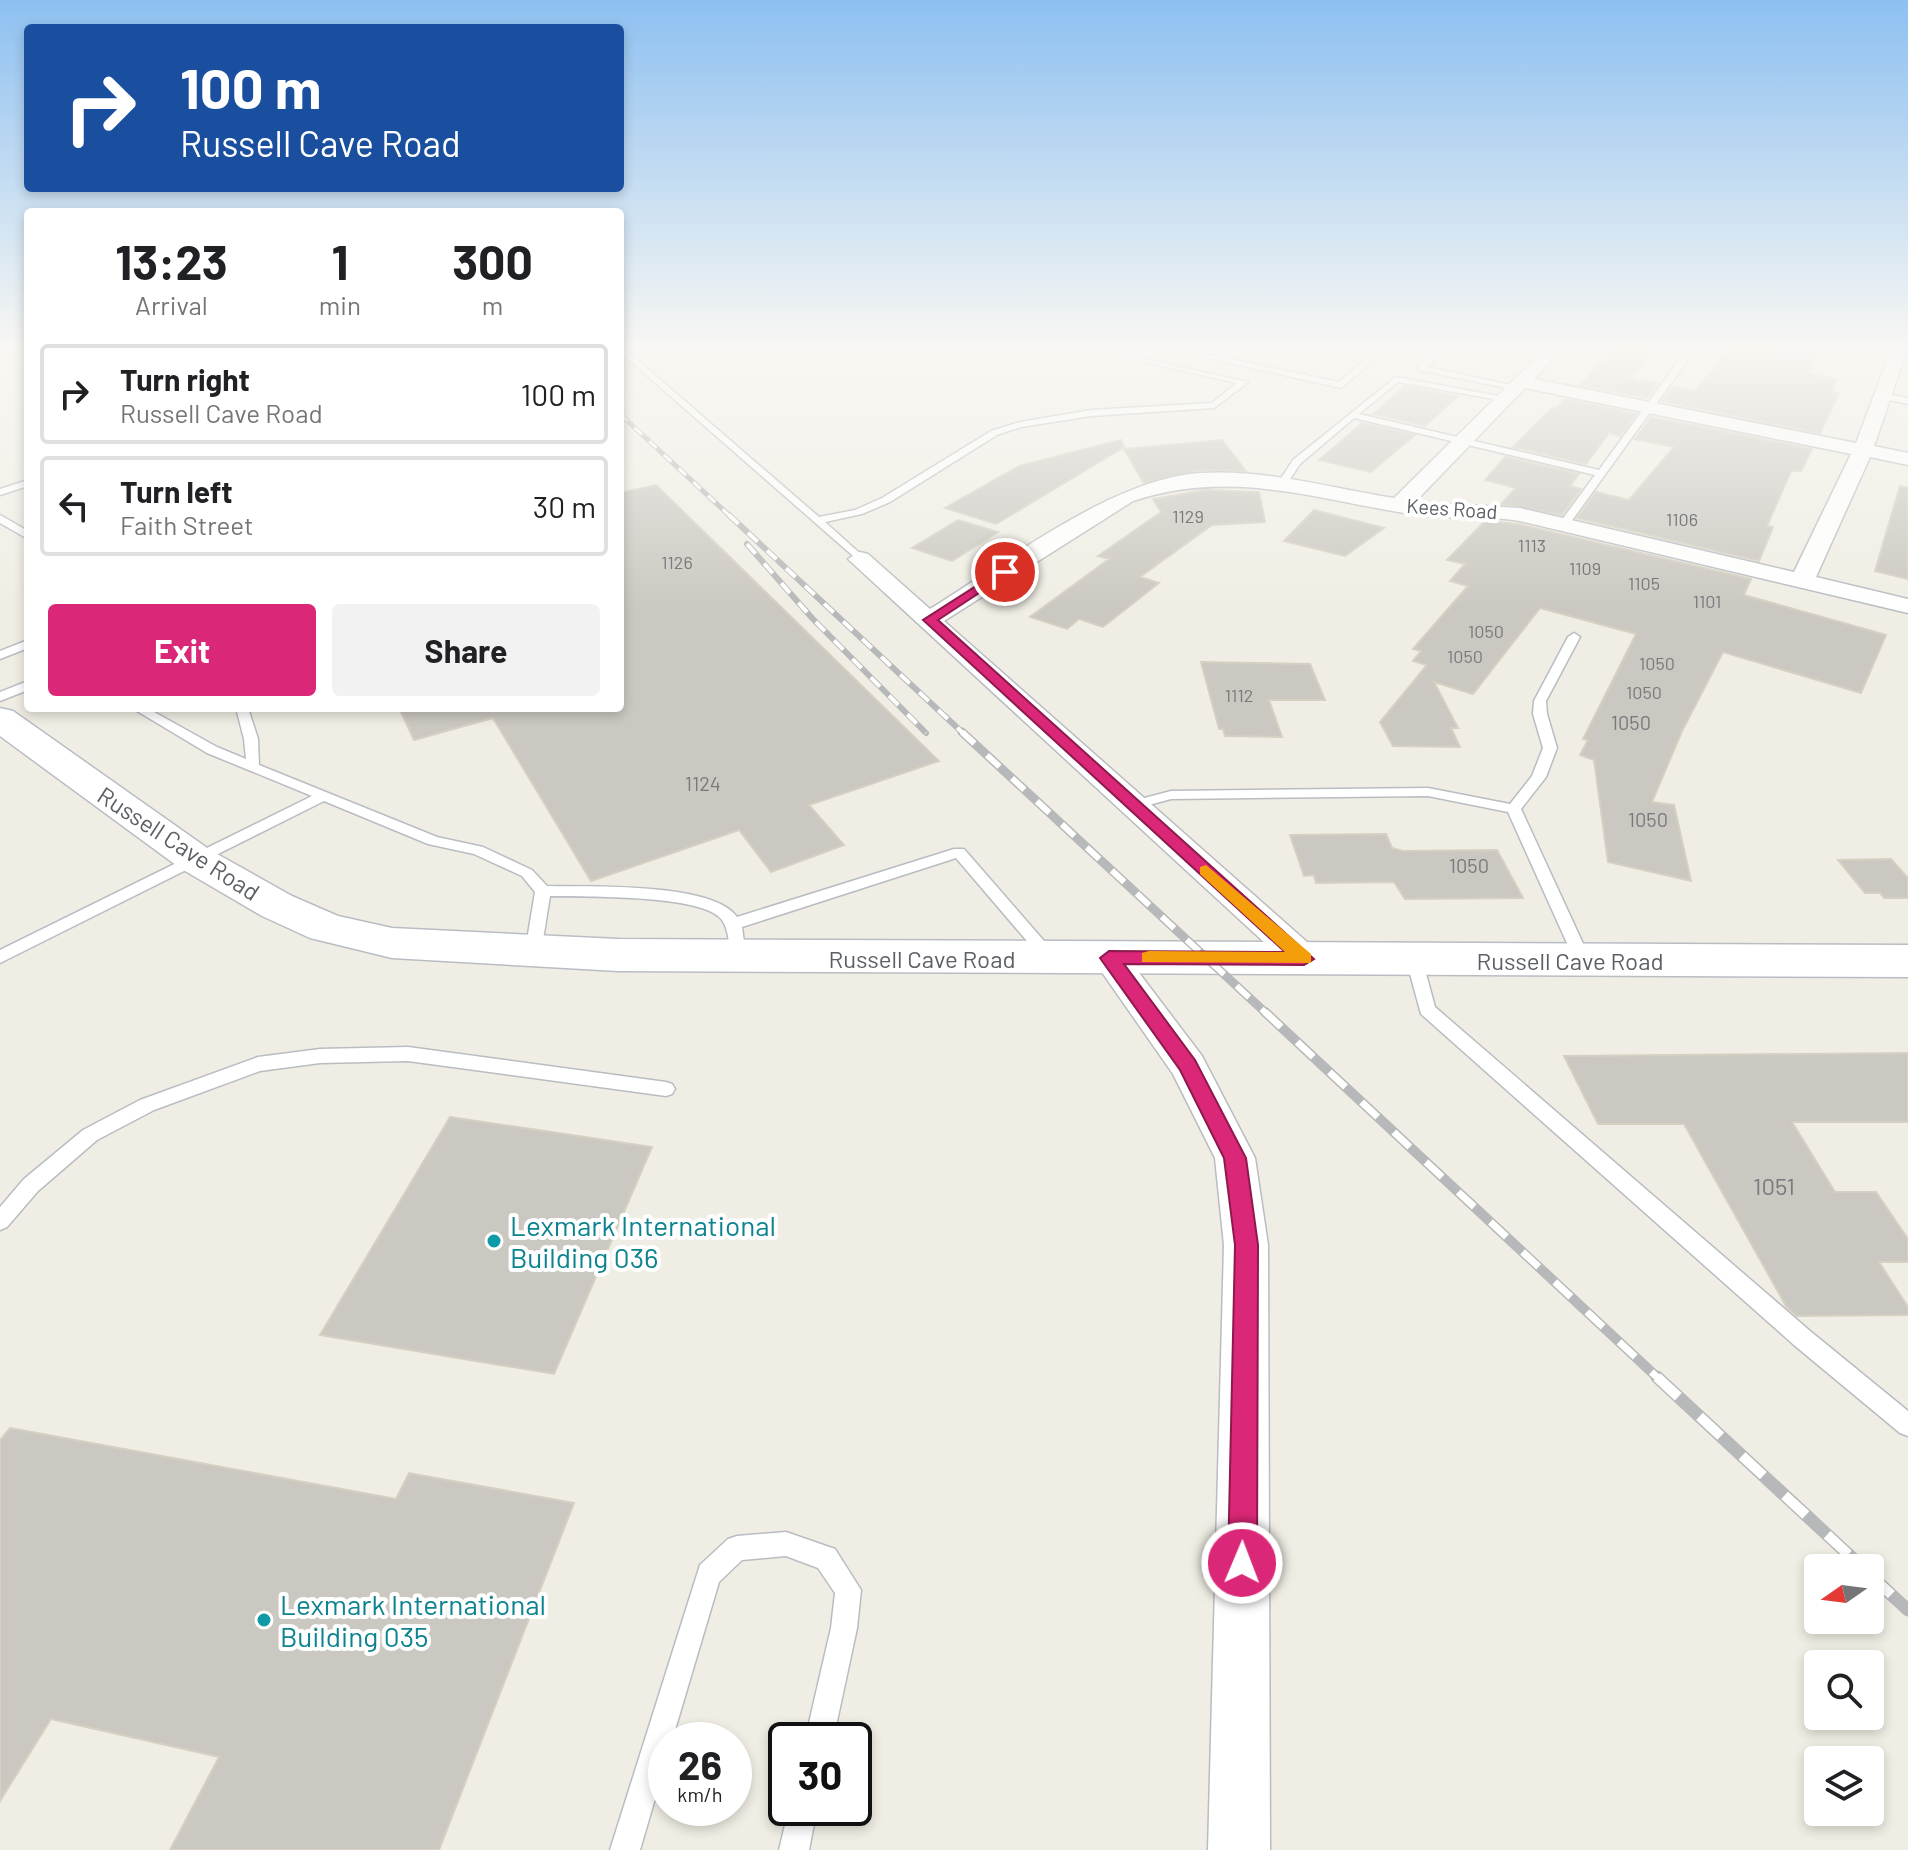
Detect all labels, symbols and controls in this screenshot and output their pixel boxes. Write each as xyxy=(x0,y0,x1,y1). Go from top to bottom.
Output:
text: 100 m xyxy=(180,53,322,120)
icon: right xyxy=(48,56,152,160)
text: Russell Cave Road xyxy=(180,121,461,164)
text: 13:23 xyxy=(115,232,228,290)
text: 1 xyxy=(331,232,348,290)
text: 300 xyxy=(452,232,533,290)
text: Arrival xyxy=(135,289,208,320)
text: min xyxy=(319,289,361,320)
text: m xyxy=(482,289,503,320)
text: Turn right xyxy=(120,361,250,397)
icon: right xyxy=(52,372,96,416)
text: 100 m xyxy=(521,376,596,412)
text: Russell Cave Road xyxy=(120,397,323,428)
text: Turn left xyxy=(120,473,233,509)
icon: left xyxy=(52,484,96,528)
text: 30 m xyxy=(533,488,596,524)
street label: Kees Road xyxy=(1406,493,1498,523)
house number: 1129 xyxy=(1172,505,1204,527)
house number: 1106 xyxy=(1666,508,1698,530)
text: Faith Street xyxy=(120,509,254,540)
house number: 1113 xyxy=(1518,534,1546,556)
pin xyxy=(971,538,1039,606)
icon: arrive xyxy=(983,550,1027,594)
house number: 1126 xyxy=(661,551,693,573)
house number: 1109 xyxy=(1569,557,1601,579)
house number: 1105 xyxy=(1628,572,1660,594)
house number: 1101 xyxy=(1693,590,1721,612)
button: Exit xyxy=(48,604,316,696)
button: Share xyxy=(332,604,600,696)
house number: 1050 xyxy=(1468,620,1504,642)
house number: 1050 xyxy=(1447,645,1483,667)
house number: 1050 xyxy=(1639,652,1675,674)
house number: 1050 xyxy=(1626,681,1662,703)
house number: 1112 xyxy=(1225,684,1253,706)
house number: 1050 xyxy=(1611,710,1651,734)
house number: 1124 xyxy=(685,771,721,795)
street label: Russell Cave Road xyxy=(93,780,265,906)
house number: 1050 xyxy=(1628,807,1668,831)
house number: 1050 xyxy=(1449,853,1489,877)
street label: Russell Cave Road xyxy=(828,944,1016,973)
street label: Russell Cave Road xyxy=(1476,946,1664,975)
house number: 1051 xyxy=(1753,1171,1795,1200)
place label: Lexmark International Building 036 xyxy=(510,1208,776,1274)
marker: Lexmark International Building 036 xyxy=(485,1232,503,1250)
position arrow xyxy=(1200,1521,1284,1605)
north arrow xyxy=(1804,1554,1884,1634)
map controls xyxy=(1804,1554,1884,1826)
place label: Lexmark International Building 035 xyxy=(280,1587,546,1653)
marker: Lexmark International Building 035 xyxy=(255,1611,273,1629)
button: search xyxy=(1804,1650,1884,1730)
speed limit sign: 30 xyxy=(768,1722,872,1826)
text: 26 xyxy=(678,1740,722,1788)
button: layers xyxy=(1804,1746,1884,1826)
text: km/h xyxy=(677,1782,723,1806)

